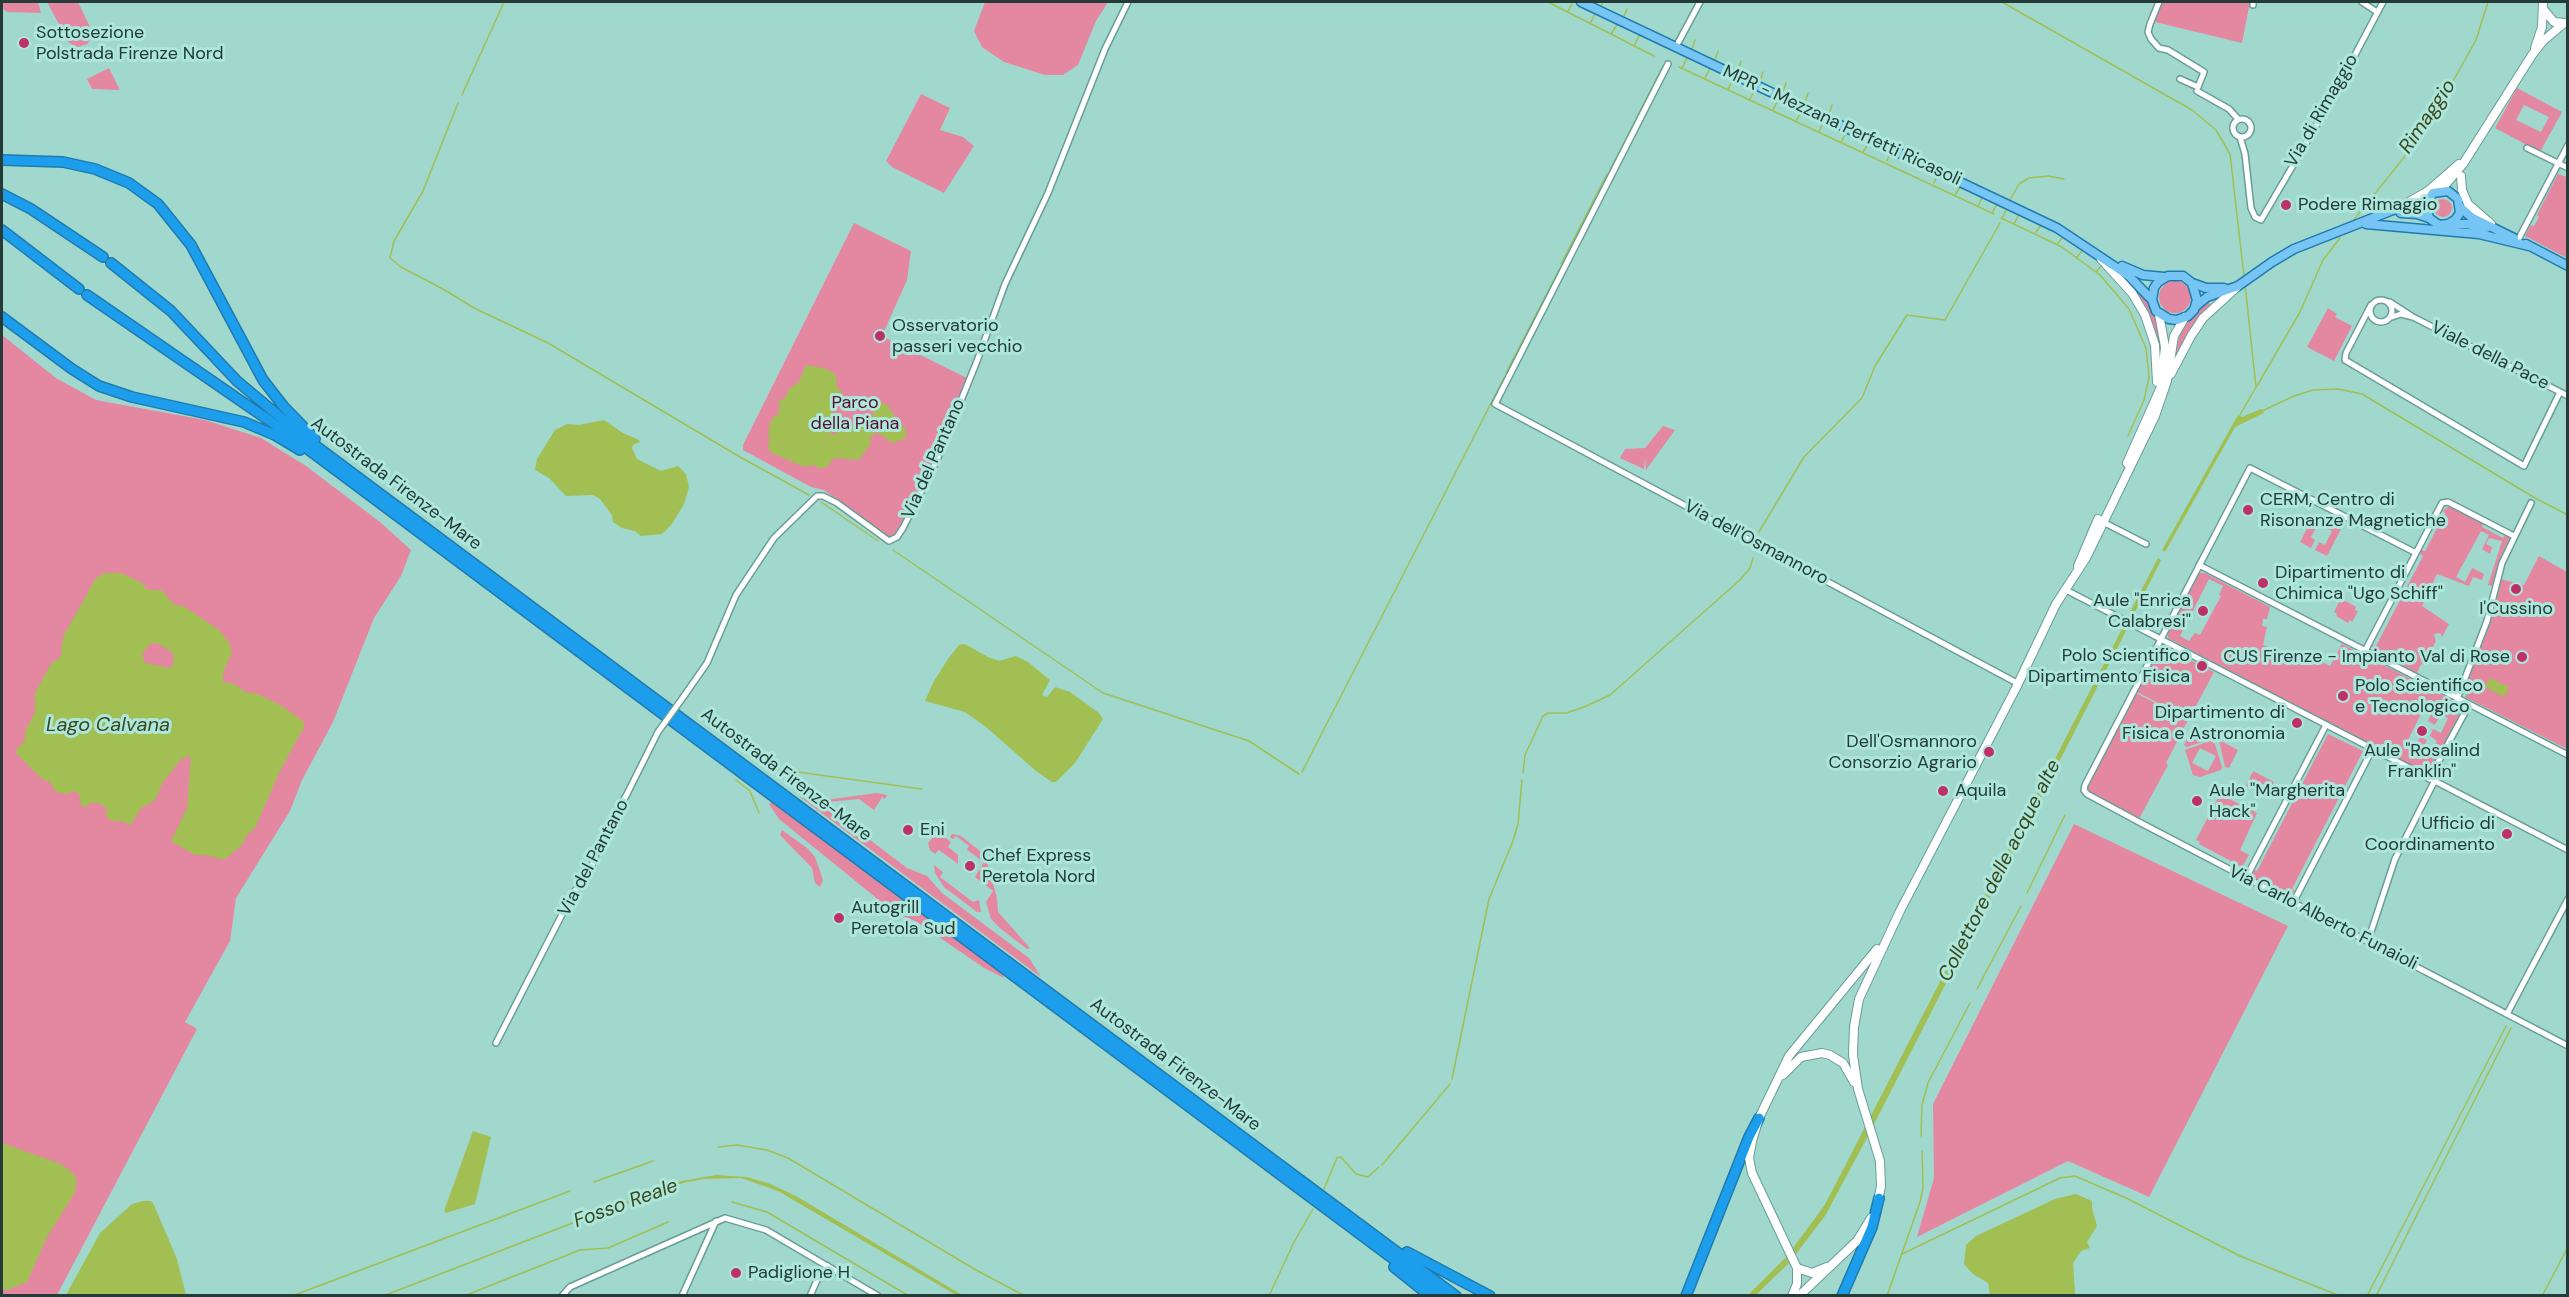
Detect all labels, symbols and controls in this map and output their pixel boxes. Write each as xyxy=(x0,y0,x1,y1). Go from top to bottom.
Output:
place label: Sottosezione Polstrada Firenze Nord xyxy=(36,22,223,64)
marker: Sottosezione Polstrada Firenze Nord xyxy=(17,36,31,50)
street label: Via di Rimaggio xyxy=(2281,50,2363,172)
street label: MPR - Mezzana Perfetti Ricasoli xyxy=(1719,61,1965,191)
water label: Rimaggio xyxy=(2394,75,2462,159)
place label: Podere Rimaggio xyxy=(2298,194,2437,216)
marker: Podere Rimaggio xyxy=(2279,198,2293,212)
place label: Osservatorio passeri vecchio xyxy=(892,315,1022,358)
street label: Viale della Pace xyxy=(2427,317,2553,395)
marker: Osservatorio passeri vecchio xyxy=(873,329,887,343)
park label: Parco della Piana xyxy=(811,392,899,434)
street label: Via del Pantano xyxy=(898,396,970,522)
street label: Autostrada Firenze-Mare xyxy=(306,413,486,555)
place label: CERM, Centro di Risonanze Magnetiche xyxy=(2260,489,2446,532)
street label: Via dell'Osmannoro xyxy=(1680,496,1832,590)
marker: CERM, Centro di Risonanze Magnetiche xyxy=(2241,503,2255,517)
place label: Dipartimento di Chimica "Ugo Schiff" xyxy=(2275,562,2443,604)
marker: Dipartimento di Chimica "Ugo Schiff" xyxy=(2256,576,2270,590)
marker: I'Cussino xyxy=(2509,582,2523,596)
place label: Aule "Enrica Calabresi" xyxy=(2093,590,2191,632)
place label: I'Cussino xyxy=(2479,598,2553,620)
marker: Aule "Enrica Calabresi" xyxy=(2196,604,2210,618)
place label: Polo Scientifico Dipartimento Fisica xyxy=(2028,645,2190,688)
place label: CUS Firenze - Impianto Val di Rose xyxy=(2223,646,2510,668)
marker: CUS Firenze - Impianto Val di Rose xyxy=(2515,650,2529,664)
marker: Polo Scientifico Dipartimento Fisica xyxy=(2195,659,2209,673)
place label: Polo Scientifico e Tecnologico xyxy=(2355,675,2483,718)
marker: Polo Scientifico e Tecnologico xyxy=(2336,689,2350,703)
place label: Dipartimento di Fisica e Astronomia xyxy=(2122,702,2285,744)
street label: Autostrada Firenze-Mare xyxy=(696,704,876,846)
water label: Lago Calvana xyxy=(46,714,170,738)
marker: Dipartimento di Fisica e Astronomia xyxy=(2290,716,2304,730)
marker: Aule "Rosalind Franklin" xyxy=(2415,724,2429,738)
place label: Dell'Osmannoro Consorzio Agrario xyxy=(1829,731,1977,774)
place label: Aule "Rosalind Franklin" xyxy=(2364,740,2480,783)
marker: Dell'Osmannoro Consorzio Agrario xyxy=(1982,745,1996,759)
water label: Collettore delle acque alte xyxy=(1934,756,2066,986)
place label: Aquila xyxy=(1955,780,2006,802)
place label: Aule "Margherita Hack" xyxy=(2209,780,2345,822)
marker: Aquila xyxy=(1936,784,1950,798)
marker: Aule "Margherita Hack" xyxy=(2190,794,2204,808)
street label: Via del Pantano xyxy=(554,796,634,920)
place label: Ufficio di Coordinamento xyxy=(2365,813,2495,856)
place label: Eni xyxy=(920,819,945,841)
marker: Eni xyxy=(901,823,915,837)
marker: Ufficio di Coordinamento xyxy=(2500,827,2514,841)
place label: Chef Express Peretola Nord xyxy=(982,845,1095,888)
marker: Chef Express Peretola Nord xyxy=(963,859,977,873)
street label: Via Carlo Alberto Funaioli xyxy=(2225,861,2421,975)
place label: Autogrill Peretola Sud xyxy=(851,897,955,940)
marker: Autogrill Peretola Sud xyxy=(832,911,846,925)
street label: Autostrada Firenze-Mare xyxy=(1085,994,1265,1136)
water label: Fosso Reale xyxy=(571,1174,681,1234)
place label: Padiglione H xyxy=(748,1262,850,1284)
marker: Padiglione H xyxy=(729,1266,743,1280)

